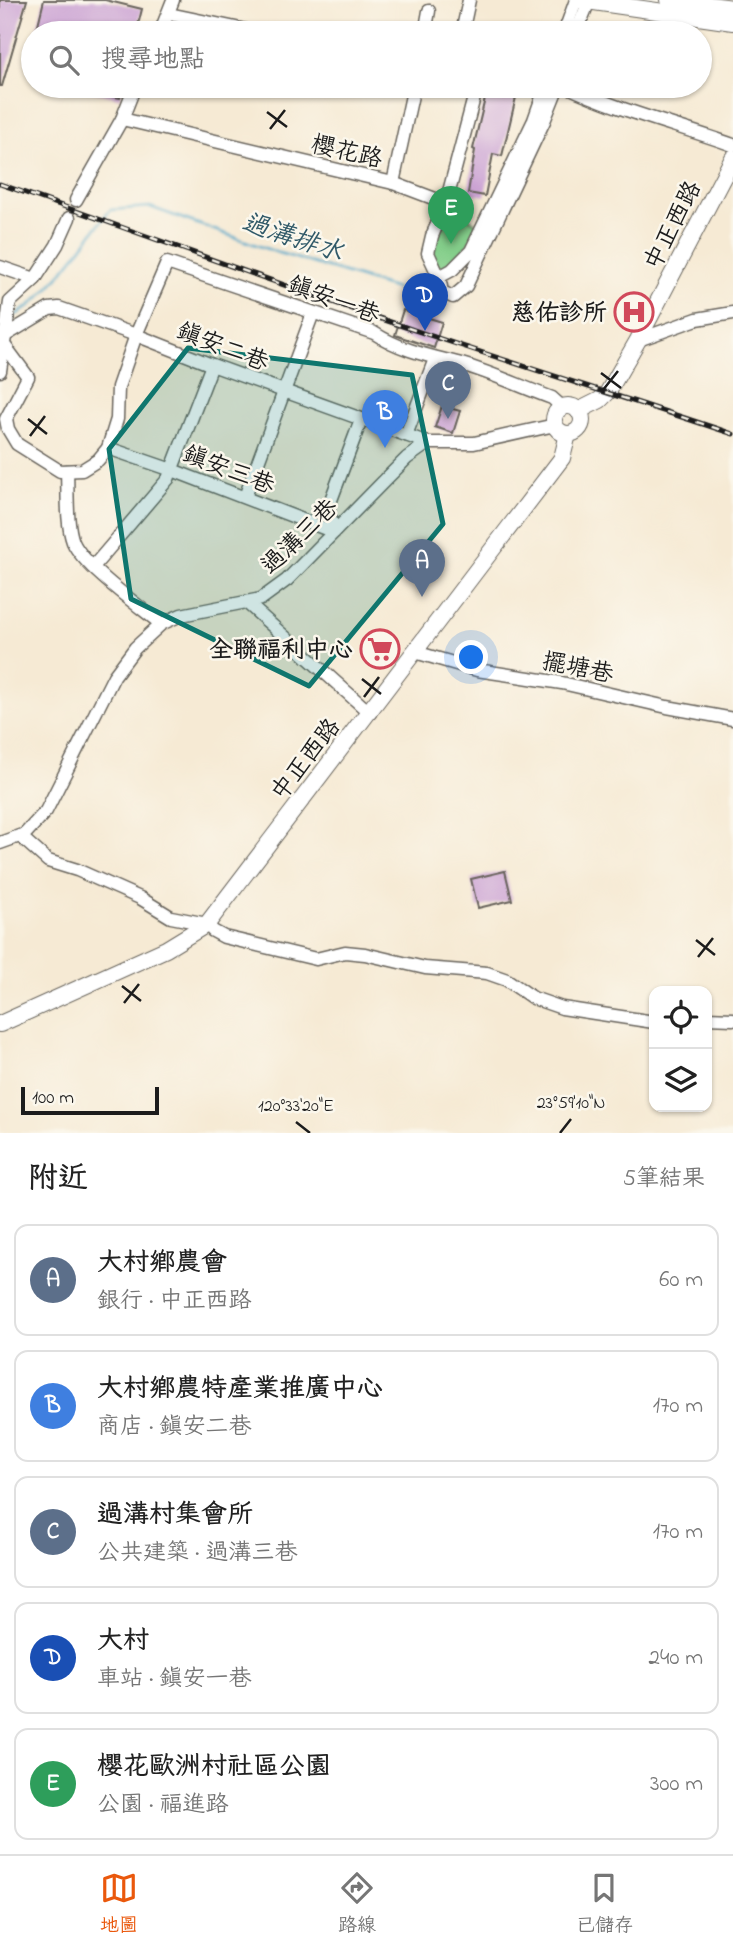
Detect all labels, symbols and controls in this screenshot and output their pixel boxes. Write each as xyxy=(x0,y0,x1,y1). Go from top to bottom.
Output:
search box xyxy=(21,21,712,98)
icon: search xyxy=(45,41,83,79)
text: 搜尋地點 xyxy=(101,42,205,80)
street label: 櫻花路 xyxy=(307,128,385,179)
street label: 中正西路 xyxy=(637,175,712,277)
pin: E xyxy=(428,186,474,244)
water label: 過溝排水 xyxy=(237,205,348,273)
street label: 鎮安一巷 xyxy=(282,268,384,334)
pin: D xyxy=(402,273,448,331)
hospital icon: 慈佑診所 xyxy=(613,291,655,333)
place label: 慈佑診所 xyxy=(511,297,607,332)
street label: 鎮安二巷 xyxy=(171,315,273,382)
pin: C xyxy=(425,361,471,419)
pin: B xyxy=(362,390,408,448)
street label: 鎮安三巷 xyxy=(177,438,279,505)
street label: 過溝三巷 xyxy=(254,492,347,584)
pin: A xyxy=(399,539,445,597)
supermarket icon: 全聯福利中心 xyxy=(359,628,401,670)
place label: 全聯福利中心 xyxy=(209,634,353,669)
your location xyxy=(454,640,488,674)
street label: 擺塘巷 xyxy=(539,645,616,694)
street label: 中正西路 xyxy=(264,712,350,809)
map controls xyxy=(649,986,712,1112)
button: locate xyxy=(649,986,712,1049)
button: layers xyxy=(649,1049,712,1112)
scale bar xyxy=(21,1084,159,1116)
text: 100 m xyxy=(32,1085,74,1112)
text: 23°59'10"N xyxy=(537,1091,605,1117)
text: 120°33'20"E xyxy=(258,1094,334,1120)
text: 附近 xyxy=(28,1158,88,1202)
text: 5筆結果 xyxy=(623,1163,705,1196)
text: 大村鄉農會 xyxy=(97,1245,227,1283)
text: A xyxy=(46,1264,60,1297)
text: 60 m xyxy=(659,1264,703,1297)
text: 銀行 · 中正西路 xyxy=(97,1285,251,1318)
text: 大村鄉農特產業推廣中心 xyxy=(97,1371,383,1409)
text: B xyxy=(45,1390,61,1423)
text: 170 m xyxy=(653,1390,703,1423)
text: 商店 · 鎮安二巷 xyxy=(97,1411,251,1444)
text: 過溝村集會所 xyxy=(97,1497,253,1535)
text: C xyxy=(47,1516,59,1549)
text: 170 m xyxy=(653,1516,703,1549)
text: 公共建築 · 過溝三巷 xyxy=(97,1537,297,1570)
text: 大村 xyxy=(97,1623,149,1661)
text: D xyxy=(45,1642,61,1675)
text: 240 m xyxy=(649,1642,703,1675)
text: 車站 · 鎮安一巷 xyxy=(97,1663,251,1696)
text: 櫻花歐洲村社區公園 xyxy=(97,1749,331,1787)
text: E xyxy=(46,1768,60,1801)
text: 300 m xyxy=(650,1768,703,1801)
text: 公園 · 福進路 xyxy=(97,1789,228,1822)
tab: 地圖 xyxy=(100,1869,138,1940)
tab: 路線 xyxy=(338,1869,376,1940)
tab: 已儲存 xyxy=(576,1869,633,1940)

